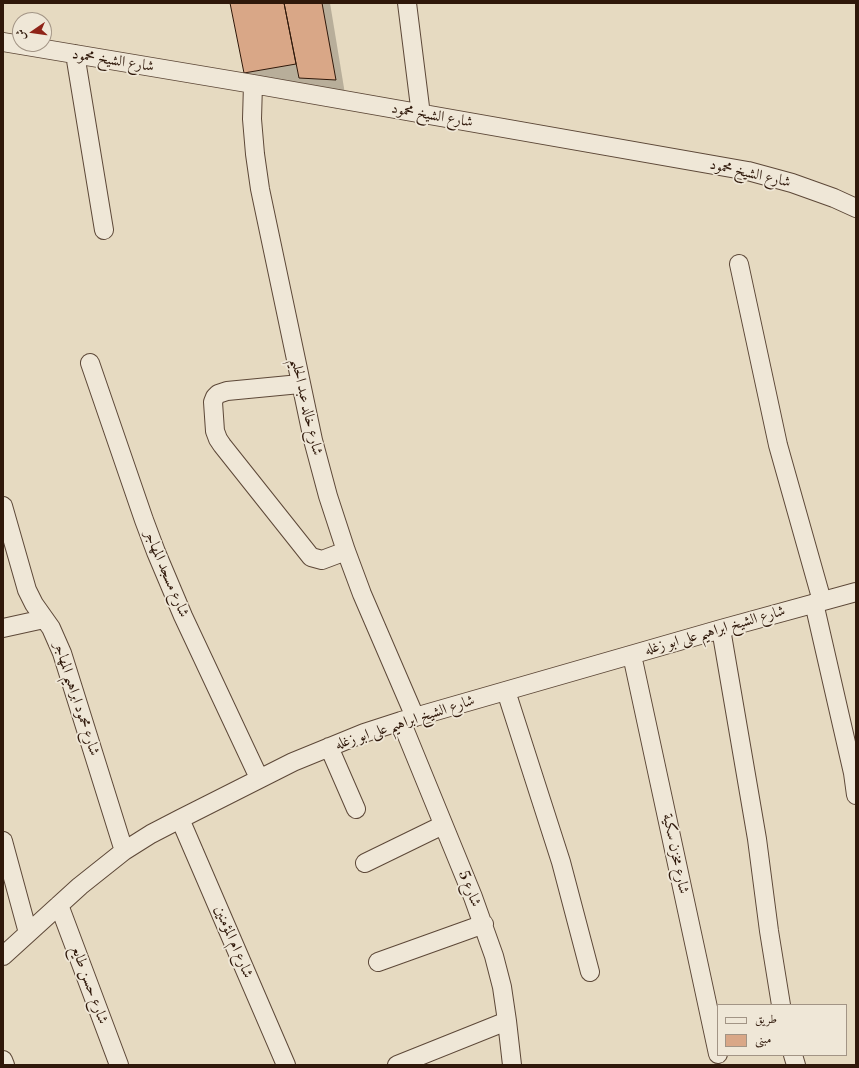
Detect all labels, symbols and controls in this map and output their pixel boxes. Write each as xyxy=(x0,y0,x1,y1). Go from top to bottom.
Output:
north arrow xyxy=(12,12,52,52)
text: ش xyxy=(13,28,29,41)
street label: شارع الشيخ محمود xyxy=(71,46,155,76)
street label: شارع الشيخ محمود xyxy=(390,100,474,132)
street label: شارع الشيخ محمود xyxy=(708,156,792,192)
street label: شارع خالد عبد الحليم xyxy=(286,357,326,457)
street label: شارع مسجد المهاجر xyxy=(140,528,192,620)
street label: شارع الشيخ ابراهيم على ابو زغله xyxy=(642,602,788,660)
street label: شارع محمود ابراهيم المهاجر xyxy=(49,640,103,758)
street label: شارع الشيخ ابراهيم على ابو زغله xyxy=(333,692,477,754)
street label: شارع مخزن سكية xyxy=(658,812,692,896)
street label: شارع 5 xyxy=(454,868,484,910)
street label: شارع ام المؤمنين xyxy=(210,903,256,981)
street label: شارع حسن طايع xyxy=(67,943,111,1027)
legend xyxy=(717,1004,847,1056)
text: طريق xyxy=(755,1012,777,1027)
text: مبنى xyxy=(755,1032,771,1047)

